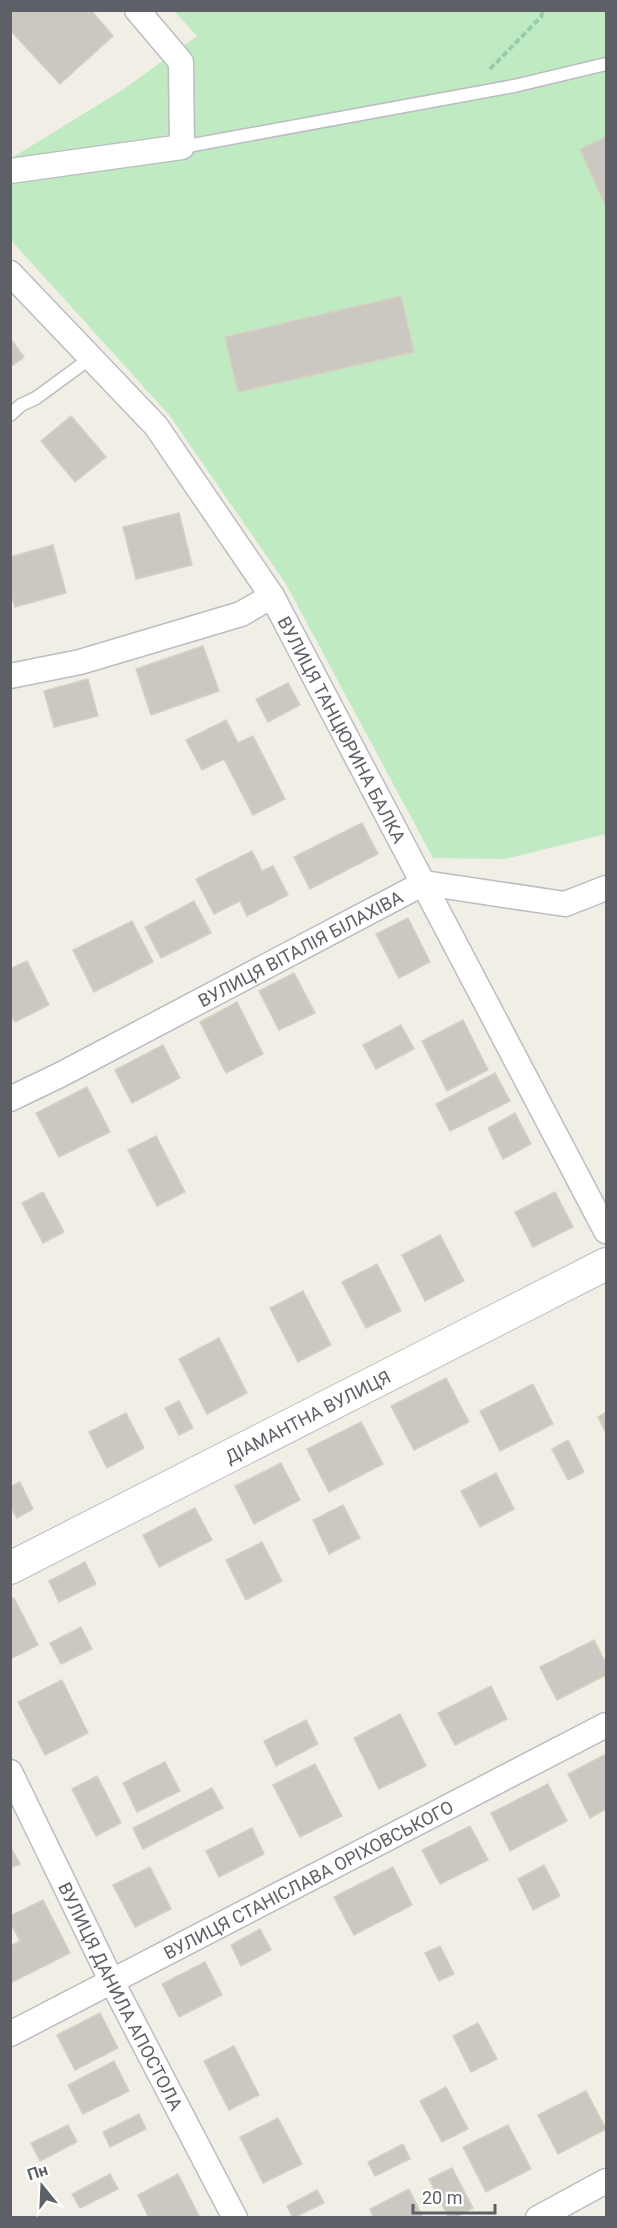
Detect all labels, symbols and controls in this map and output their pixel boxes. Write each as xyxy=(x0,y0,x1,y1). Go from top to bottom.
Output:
street label: ВУЛИЦЯ ТАНЦЮРИНА БАЛКА xyxy=(274,613,410,846)
street label: ВУЛИЦЯ ВІТАЛІЯ БІЛАХІВА xyxy=(194,886,406,1011)
street label: ДІАМАНТНА ВУЛИЦЯ xyxy=(221,1365,394,1467)
street label: ВУЛИЦЯ СТАНІСЛАВА ОРІХОВСЬКОГО xyxy=(160,1796,457,1963)
street label: ВУЛИЦЯ ДАНИЛА АПОСТОЛА xyxy=(55,1879,187,2114)
north arrow xyxy=(12,2156,72,2216)
text: Пн xyxy=(25,2160,50,2184)
scale bar xyxy=(413,2177,496,2215)
text: 20 m xyxy=(422,2187,462,2208)

